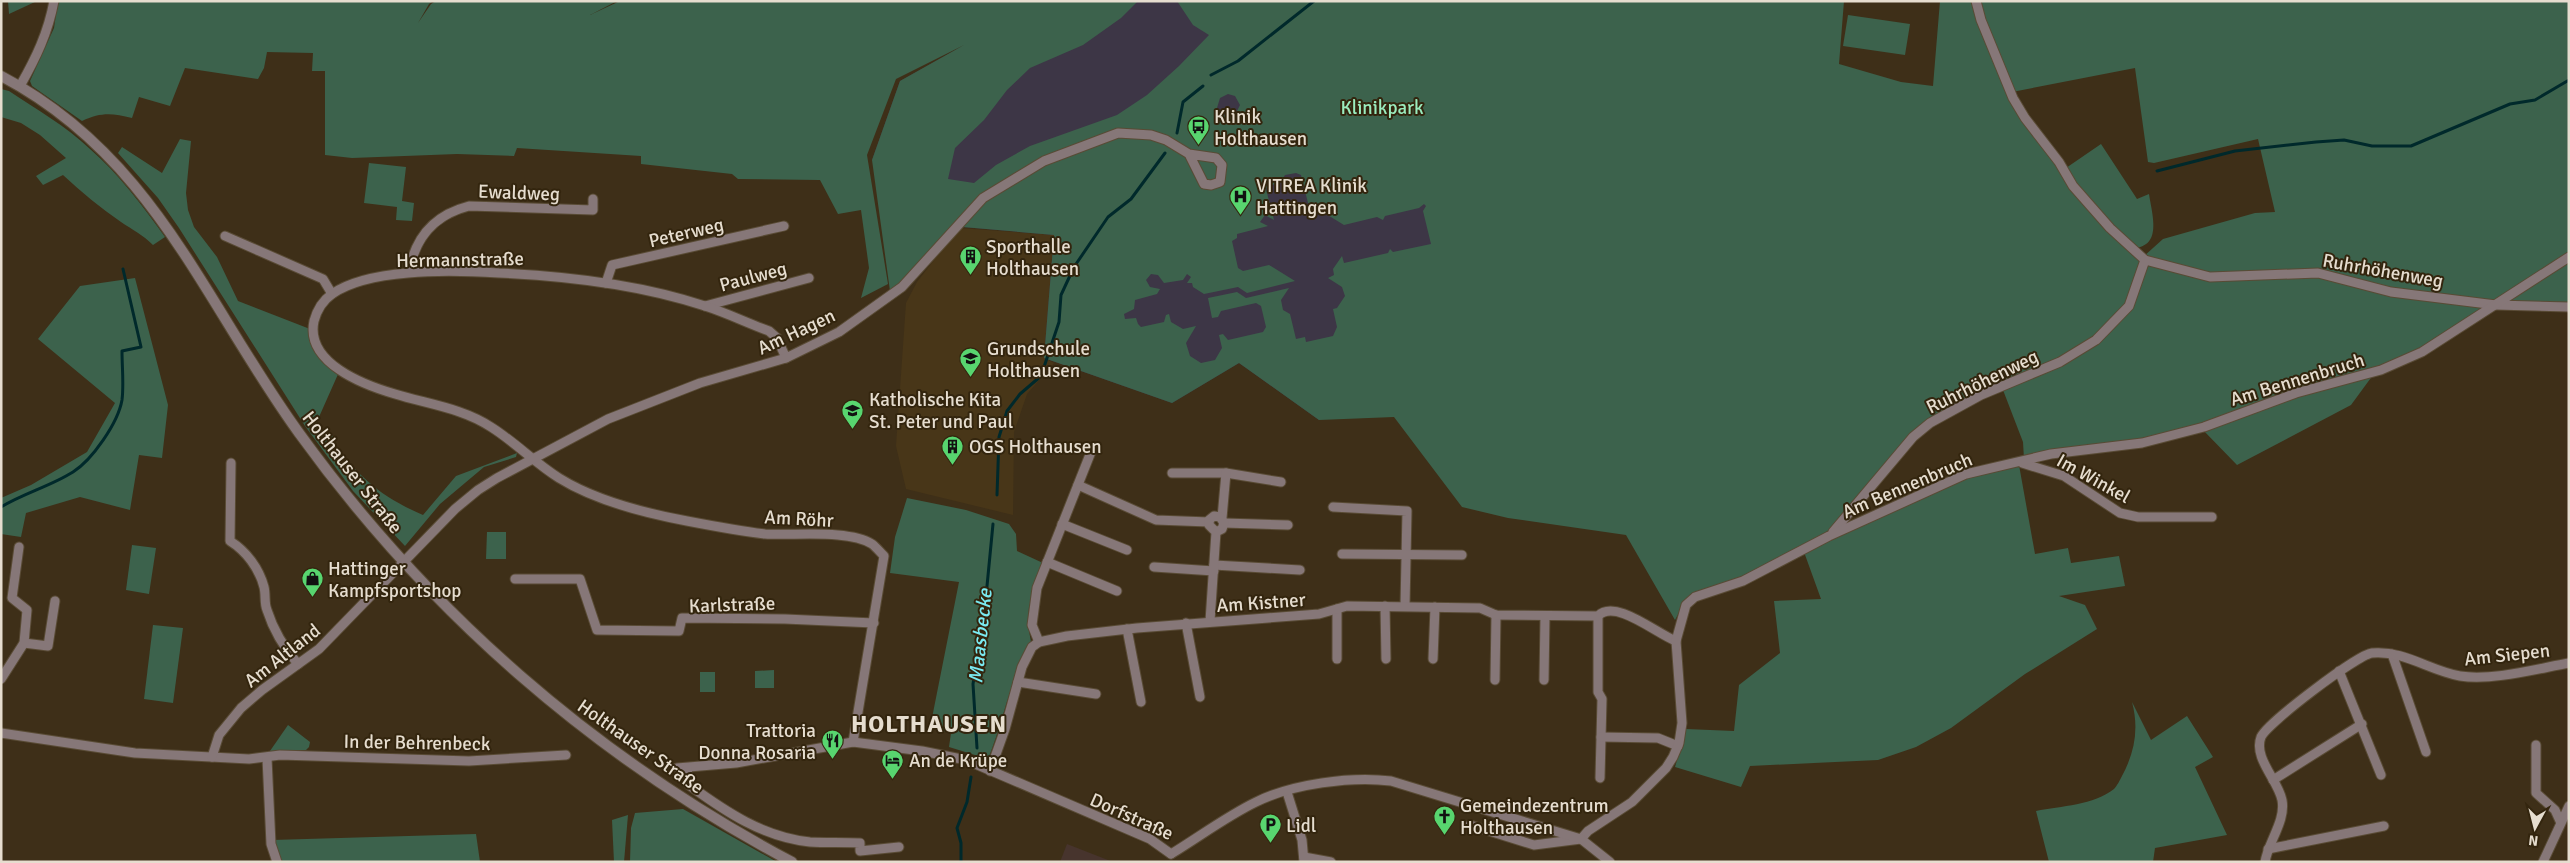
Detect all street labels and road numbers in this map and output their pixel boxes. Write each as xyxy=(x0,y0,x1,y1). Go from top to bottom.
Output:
street label: Ewaldweg xyxy=(477,180,560,206)
street label: Peterweg xyxy=(646,213,726,253)
street label: Hermannstraße xyxy=(396,247,524,273)
street label: Ruhrhöhenweg xyxy=(2321,249,2445,293)
street label: Paulweg xyxy=(717,256,790,297)
street label: Am Hagen xyxy=(754,303,839,360)
street label: Ruhrhöhenweg xyxy=(1922,344,2042,419)
street label: Am Bennenbruch xyxy=(2227,348,2367,412)
street label: Holthauser Straße xyxy=(297,406,408,539)
street label: Am Bennenbruch xyxy=(1839,448,1976,524)
street label: Im Winkel xyxy=(2052,449,2135,509)
street label: Am Röhr xyxy=(764,505,834,533)
street label: Am Kistner xyxy=(1216,588,1306,618)
street label: Karlstraße xyxy=(688,591,776,618)
street label: Am Altland xyxy=(240,619,325,693)
street label: Am Siepen xyxy=(2463,639,2551,671)
street label: Holthauser Straße xyxy=(572,694,708,799)
street label: In der Behrenbeck xyxy=(343,730,491,756)
street label: Dorfstraße xyxy=(1086,788,1177,846)

